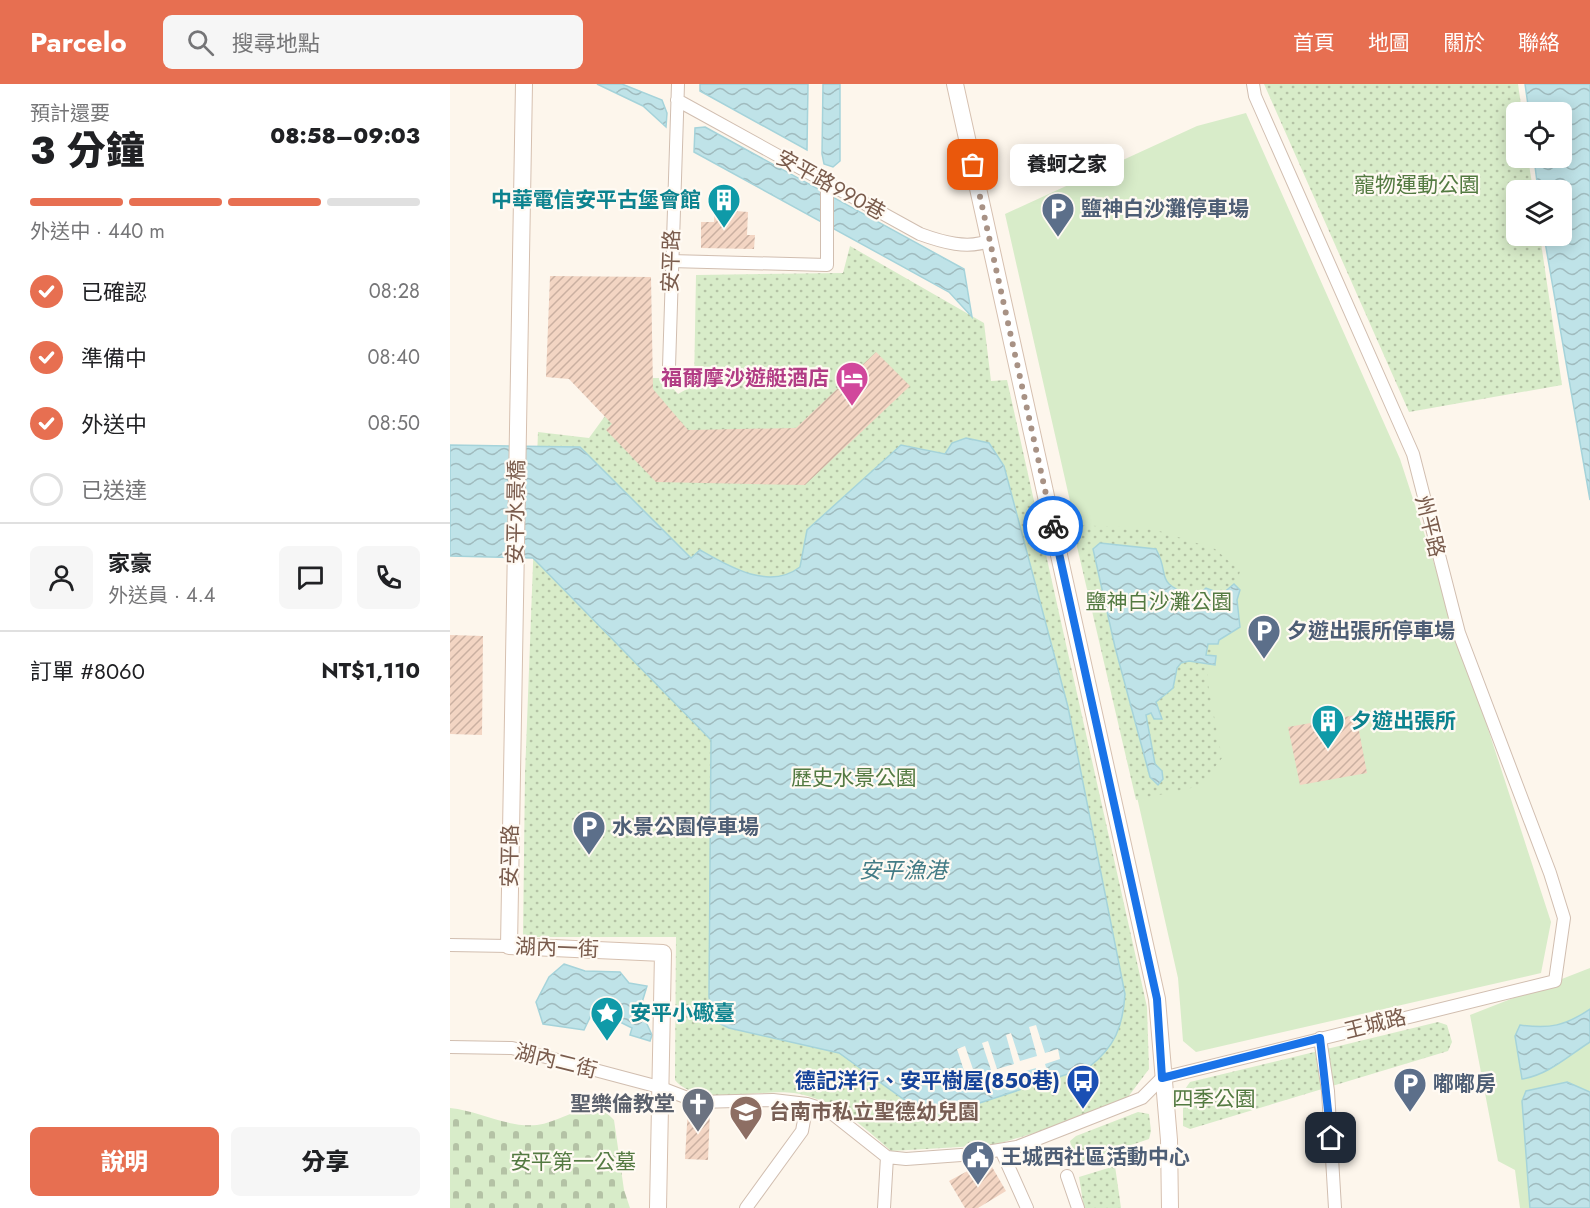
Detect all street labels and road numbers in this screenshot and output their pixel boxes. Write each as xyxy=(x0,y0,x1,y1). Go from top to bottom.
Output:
street label: 安平路990巷 xyxy=(771,143,891,227)
street label: 安平路 xyxy=(655,229,687,293)
street label: 安平水景橋 xyxy=(500,459,532,565)
street label: 州平路 xyxy=(1408,492,1452,560)
street label: 安平路 xyxy=(494,824,526,888)
street label: 湖內一街 xyxy=(515,932,599,964)
street label: 王城路 xyxy=(1341,1002,1409,1046)
street label: 湖內二街 xyxy=(512,1036,600,1086)

